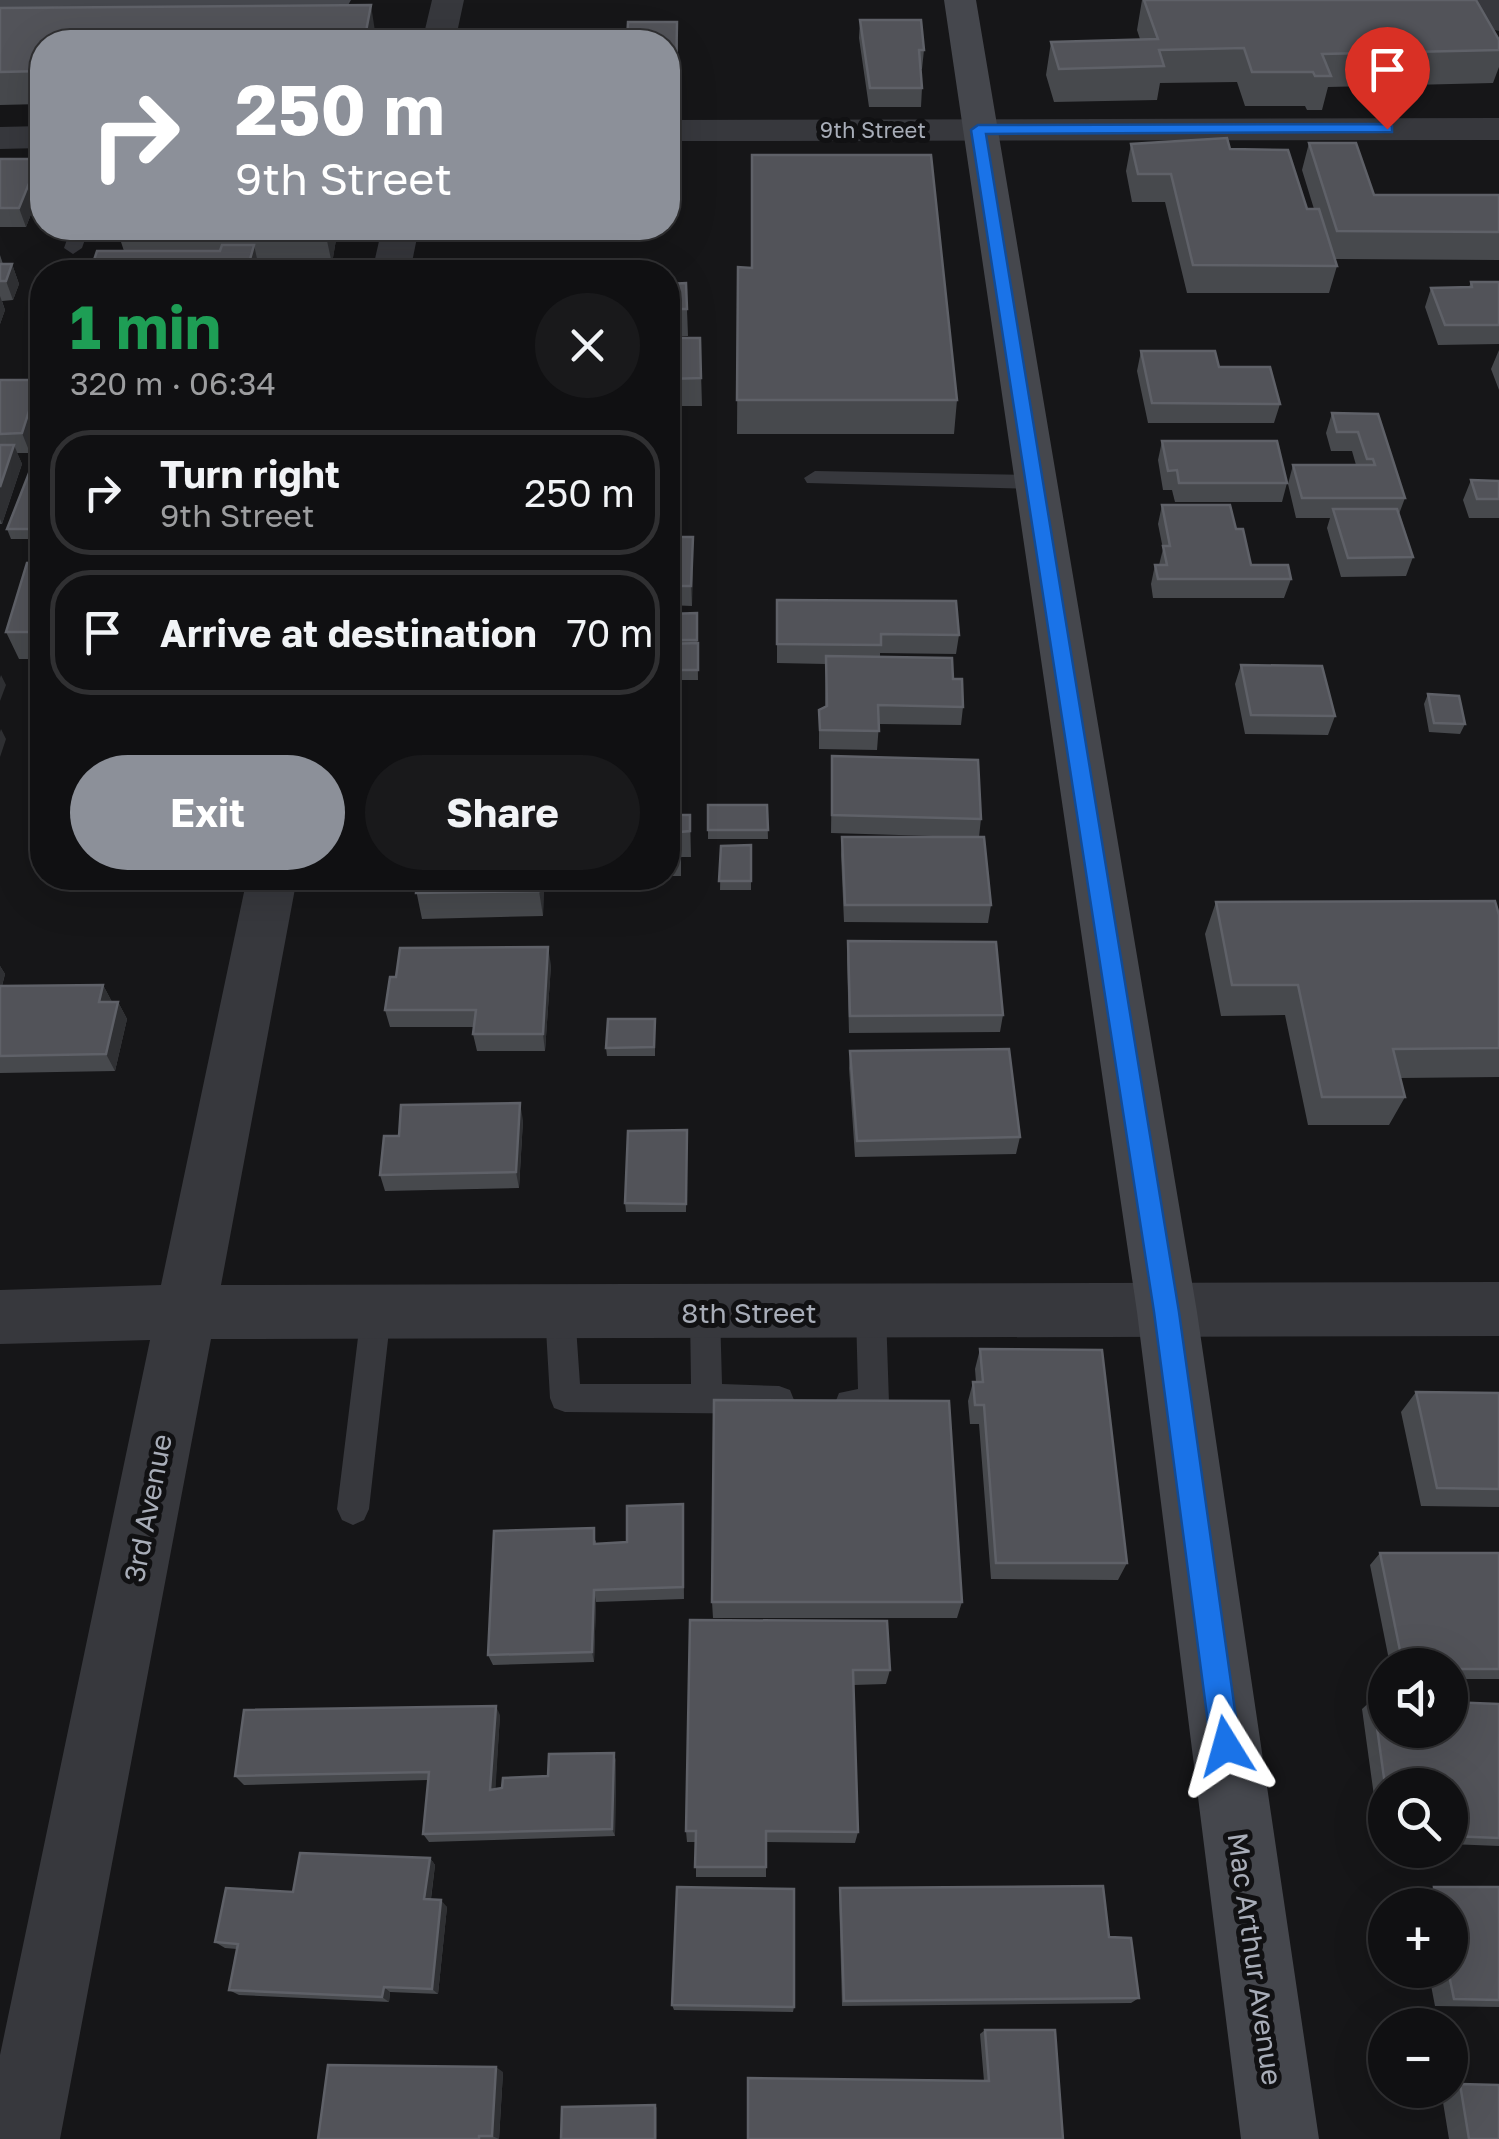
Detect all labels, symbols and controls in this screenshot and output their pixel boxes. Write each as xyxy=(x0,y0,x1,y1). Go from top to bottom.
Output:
pin xyxy=(1345,27,1430,130)
icon: arrive xyxy=(1360,42,1415,97)
text: 250 m xyxy=(235,66,445,150)
icon: right xyxy=(70,70,200,200)
street label: 9th Street xyxy=(820,116,926,143)
text: 9th Street xyxy=(235,151,452,205)
text: 1 min xyxy=(70,290,221,362)
button: close xyxy=(535,293,640,398)
text: 320 m · 06:34 xyxy=(70,364,276,402)
text: Turn right xyxy=(160,451,340,496)
icon: right xyxy=(75,465,130,520)
text: 250 m xyxy=(524,470,635,515)
text: 9th Street xyxy=(160,496,315,534)
icon: arrive xyxy=(75,605,130,660)
text: Arrive at destination xyxy=(160,610,537,655)
text: 70 m xyxy=(567,610,654,655)
button: Exit xyxy=(70,755,345,870)
button: Share xyxy=(365,755,640,870)
street label: 8th Street xyxy=(681,1296,817,1329)
street label: 3rd Avenue xyxy=(117,1431,178,1585)
map controls xyxy=(1368,1648,1468,2108)
button: sound xyxy=(1368,1648,1468,1748)
position arrow xyxy=(1174,1694,1278,1798)
button: search xyxy=(1368,1768,1468,1868)
street label: Mac Arthur Avenue xyxy=(1221,1831,1290,2087)
button: + xyxy=(1368,1888,1468,1988)
button: − xyxy=(1368,2008,1468,2108)

